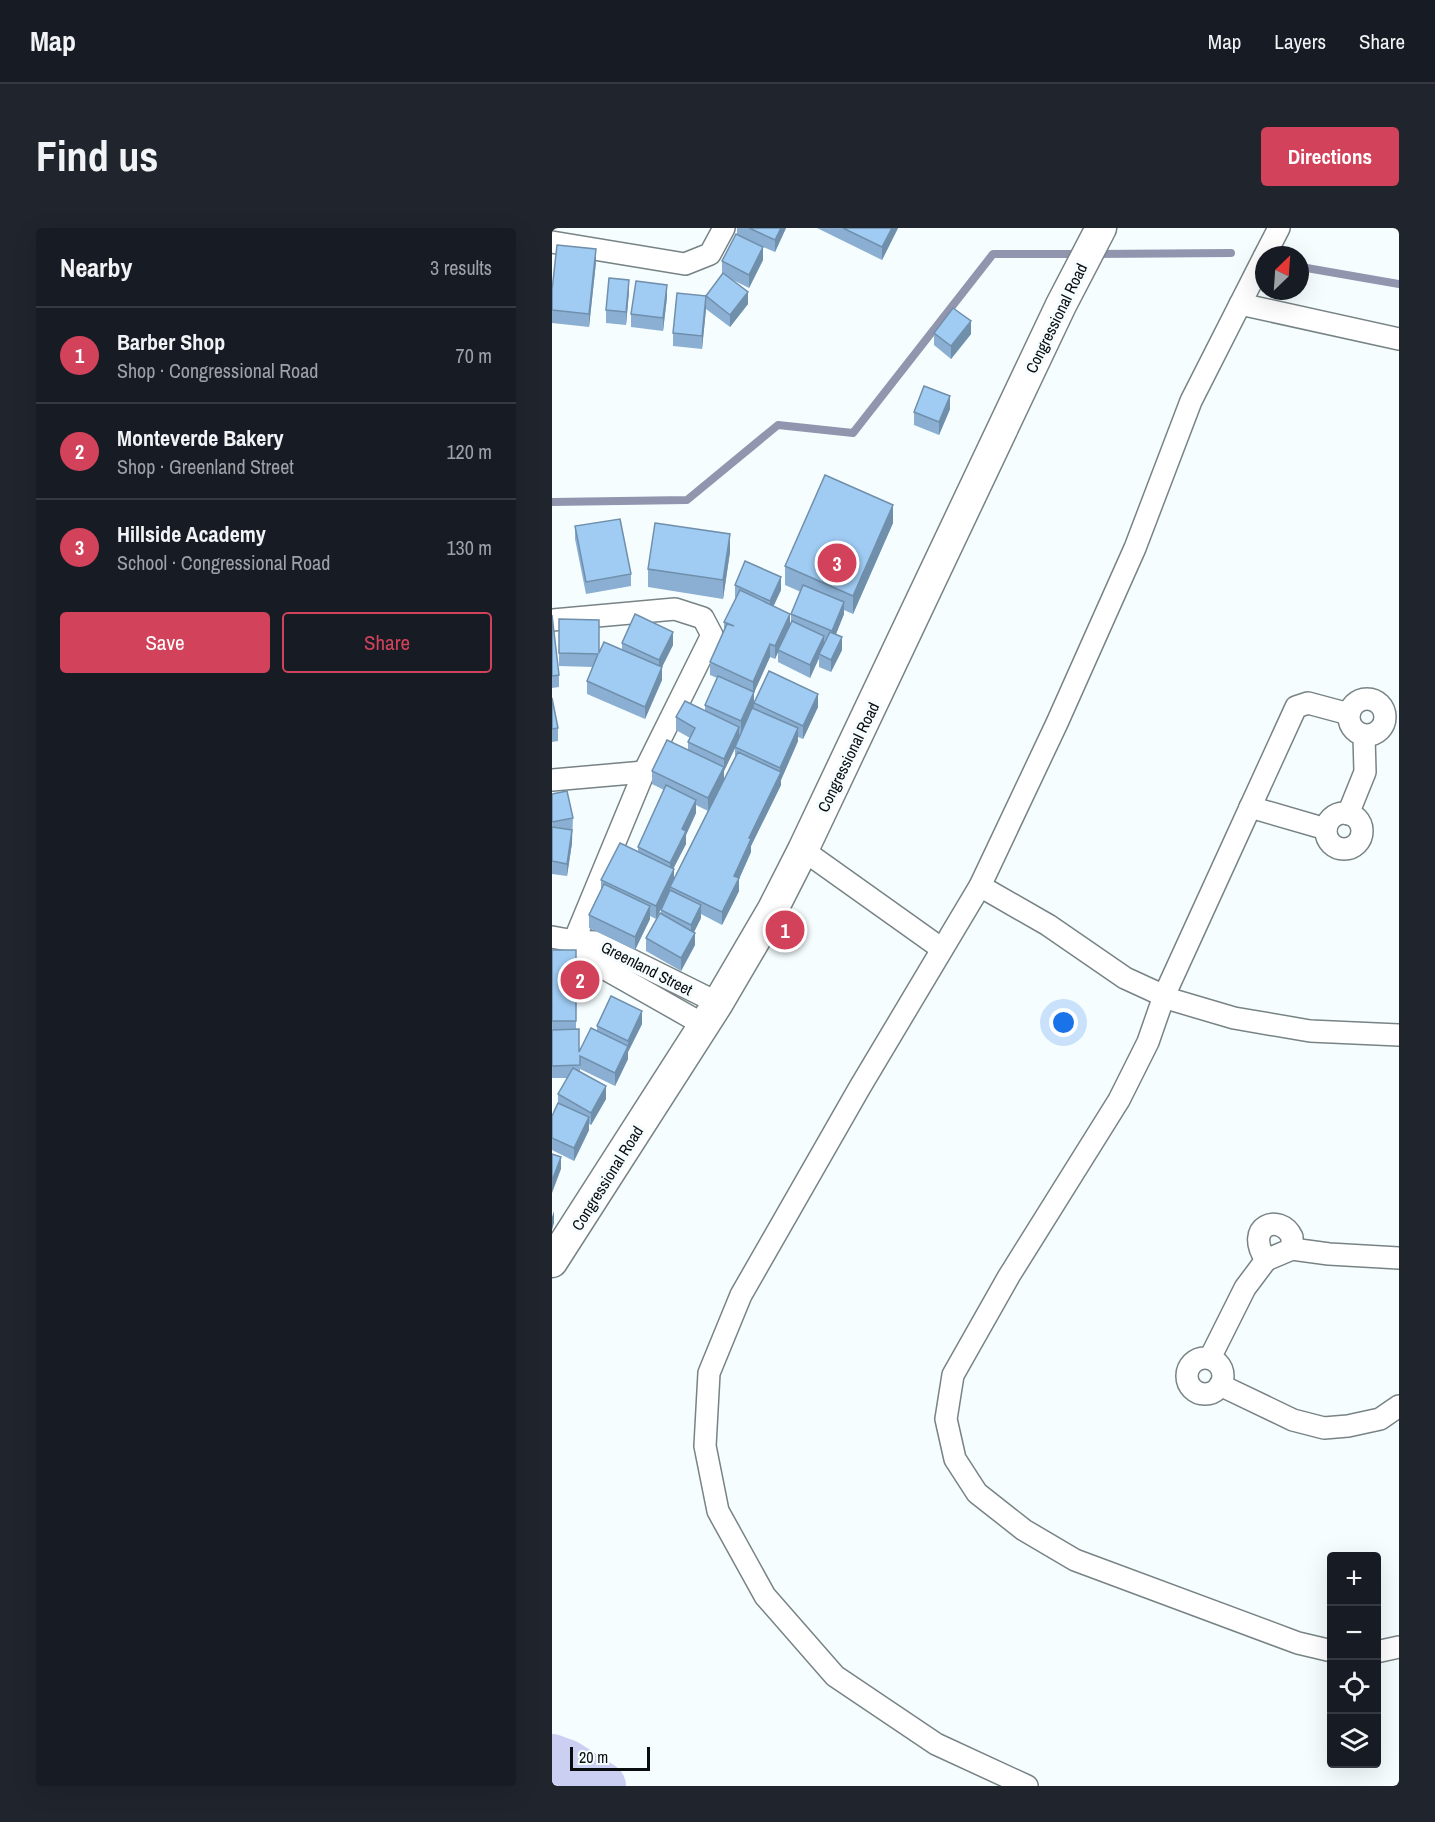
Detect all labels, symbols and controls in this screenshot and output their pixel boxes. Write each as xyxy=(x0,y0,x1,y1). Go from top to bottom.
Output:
text: Map xyxy=(30,22,76,60)
text: Map xyxy=(1208,27,1241,56)
text: Layers xyxy=(1274,27,1326,56)
text: Share xyxy=(1359,27,1405,56)
button: Directions xyxy=(1261,127,1399,186)
text: Find us xyxy=(36,128,158,184)
north arrow xyxy=(1255,246,1309,300)
text: Nearby xyxy=(60,250,132,285)
text: 3 results xyxy=(430,254,492,281)
street label: Congressional Road xyxy=(1020,259,1092,377)
text: Barber Shop xyxy=(117,327,225,357)
text: 1 xyxy=(75,342,84,369)
text: 70 m xyxy=(456,342,492,369)
text: Shop · Congressional Road xyxy=(117,357,318,384)
text: Monteverde Bakery xyxy=(117,423,283,453)
text: 2 xyxy=(75,438,84,465)
text: 120 m xyxy=(446,438,492,465)
text: Shop · Greenland Street xyxy=(117,453,294,480)
text: Hillside Academy xyxy=(117,519,266,549)
text: 3 xyxy=(75,534,84,561)
text: 130 m xyxy=(446,534,492,561)
pin: 3 xyxy=(818,540,856,586)
text: School · Congressional Road xyxy=(117,549,330,576)
button: Save xyxy=(60,612,270,673)
button: Share xyxy=(282,612,492,673)
street label: Congressional Road xyxy=(812,698,884,816)
pin: 1 xyxy=(766,908,804,952)
street label: Greenland Street xyxy=(597,936,697,1001)
pin: 2 xyxy=(561,958,600,1002)
your location xyxy=(1049,1008,1078,1037)
street label: Congressional Road xyxy=(566,1121,648,1235)
map controls xyxy=(1327,1552,1381,1768)
button: + xyxy=(1327,1552,1381,1606)
button: − xyxy=(1327,1606,1381,1660)
button: locate xyxy=(1327,1660,1381,1714)
button: layers xyxy=(1327,1714,1381,1768)
scale bar xyxy=(570,1744,650,1772)
text: 20 m xyxy=(579,1746,608,1768)

